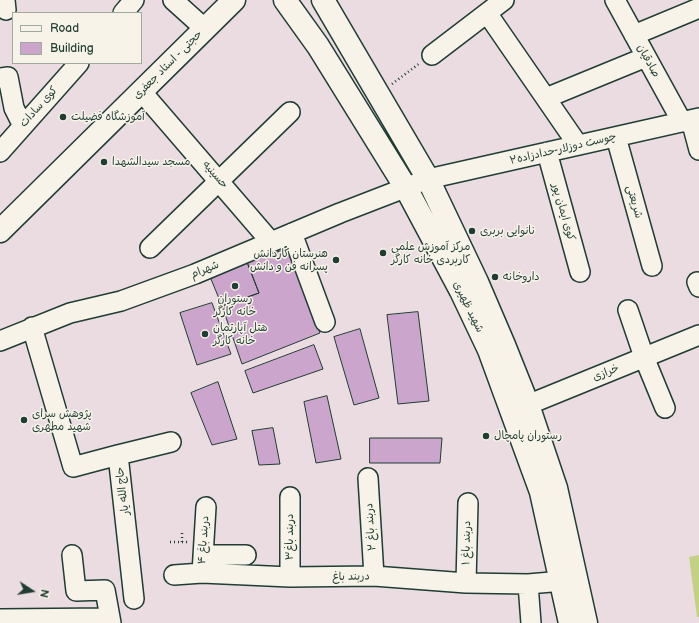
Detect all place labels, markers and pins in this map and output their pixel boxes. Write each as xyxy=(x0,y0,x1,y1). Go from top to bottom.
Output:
place label: آموزشگاه فضیلت xyxy=(71,110,145,124)
marker: آموزشگاه فضیلت xyxy=(58,112,68,122)
place label: مسجد سیدالشهدا xyxy=(112,155,191,169)
marker: مسجد سیدالشهدا xyxy=(99,157,109,167)
place label: نانوایی بربری xyxy=(480,224,535,238)
marker: نانوایی بربری xyxy=(467,226,477,236)
place label: مرکز آموزش علمی کاربردی خانه کارگر xyxy=(391,240,470,266)
place label: هنرستان کاردانش پسرانه فن و دانش xyxy=(250,247,328,273)
marker: مرکز آموزش علمی کاربردی خانه کارگر xyxy=(378,248,388,258)
marker: هنرستان کاردانش پسرانه فن و دانش xyxy=(331,255,341,265)
place label: داروخانه xyxy=(503,270,540,284)
marker: داروخانه xyxy=(490,272,500,282)
marker: رستوران خانه کارگر xyxy=(230,281,240,291)
place label: رستوران خانه کارگر xyxy=(214,292,256,318)
place label: هتل آپارتمان خانه کارگر xyxy=(213,321,268,347)
marker: هتل آپارتمان خانه کارگر xyxy=(200,329,210,339)
place label: پژوهش سرای شهید مطهری xyxy=(32,407,92,433)
marker: پژوهش سرای شهید مطهری xyxy=(19,415,29,425)
place label: رستوران پامچال xyxy=(494,429,562,443)
marker: رستوران پامچال xyxy=(481,431,491,441)

